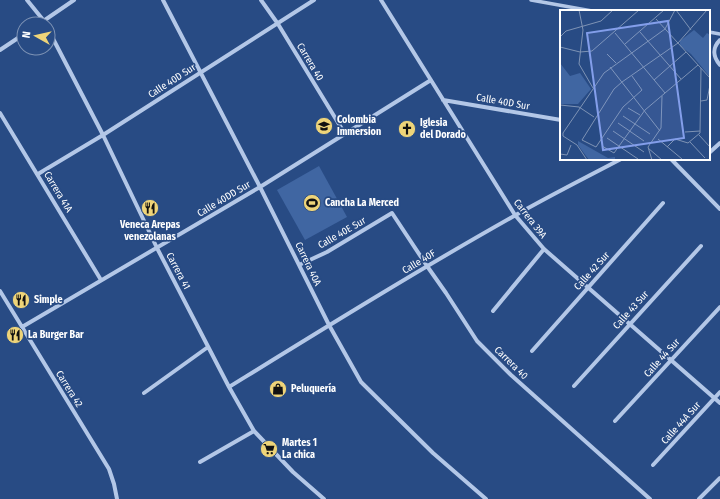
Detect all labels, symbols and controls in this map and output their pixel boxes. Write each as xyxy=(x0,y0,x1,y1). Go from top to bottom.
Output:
inset map xyxy=(560,10,710,160)
north arrow xyxy=(16,16,56,56)
text: N xyxy=(20,31,33,39)
street label: Carrera 40 xyxy=(294,41,326,83)
street label: Calle 40D Sur xyxy=(146,61,198,101)
street label: Calle 40D Sur xyxy=(475,91,531,113)
place label: Colombia Immersion xyxy=(337,114,381,138)
school or university icon: Colombia Immersion xyxy=(314,116,334,136)
place label: Iglesia del Dorado xyxy=(420,117,466,141)
church icon: Iglesia del Dorado xyxy=(397,119,417,139)
street label: Carrera 41A xyxy=(41,169,75,215)
street label: Calle 40DD Sur xyxy=(195,178,253,220)
sports icon: Cancha La Merced xyxy=(302,193,322,213)
place label: Cancha La Merced xyxy=(325,197,399,209)
street label: Carrera 39A xyxy=(511,197,549,242)
restaurant icon: Veneca Arepas venezolanas xyxy=(140,198,160,218)
street label: Calle 40E Sur xyxy=(316,214,368,251)
place label: Veneca Arepas venezolanas xyxy=(119,219,181,243)
street label: Carrera 40A xyxy=(292,240,324,289)
street label: Calle 40F xyxy=(400,247,438,277)
street label: Calle 42 Sur xyxy=(572,249,613,293)
street label: Carrera 41 xyxy=(163,250,193,292)
street label: Calle 43 Sur xyxy=(611,288,652,332)
restaurant icon: Simple xyxy=(11,290,31,310)
place label: Simple xyxy=(34,294,63,306)
restaurant icon: La Burger Bar xyxy=(5,325,25,345)
place label: La Burger Bar xyxy=(28,329,84,341)
street label: Calle 44 Sur xyxy=(641,336,683,380)
street label: Carrera 40 xyxy=(492,344,530,382)
street label: Carrera 42 xyxy=(53,368,85,410)
shop icon: Peluquería xyxy=(268,379,288,399)
place label: Peluquería xyxy=(291,382,336,395)
street label: Calle 44A Sur xyxy=(659,399,704,447)
place label: Martes 1 La chica xyxy=(282,437,317,461)
supermarket icon: Martes 1 La chica xyxy=(259,439,279,459)

